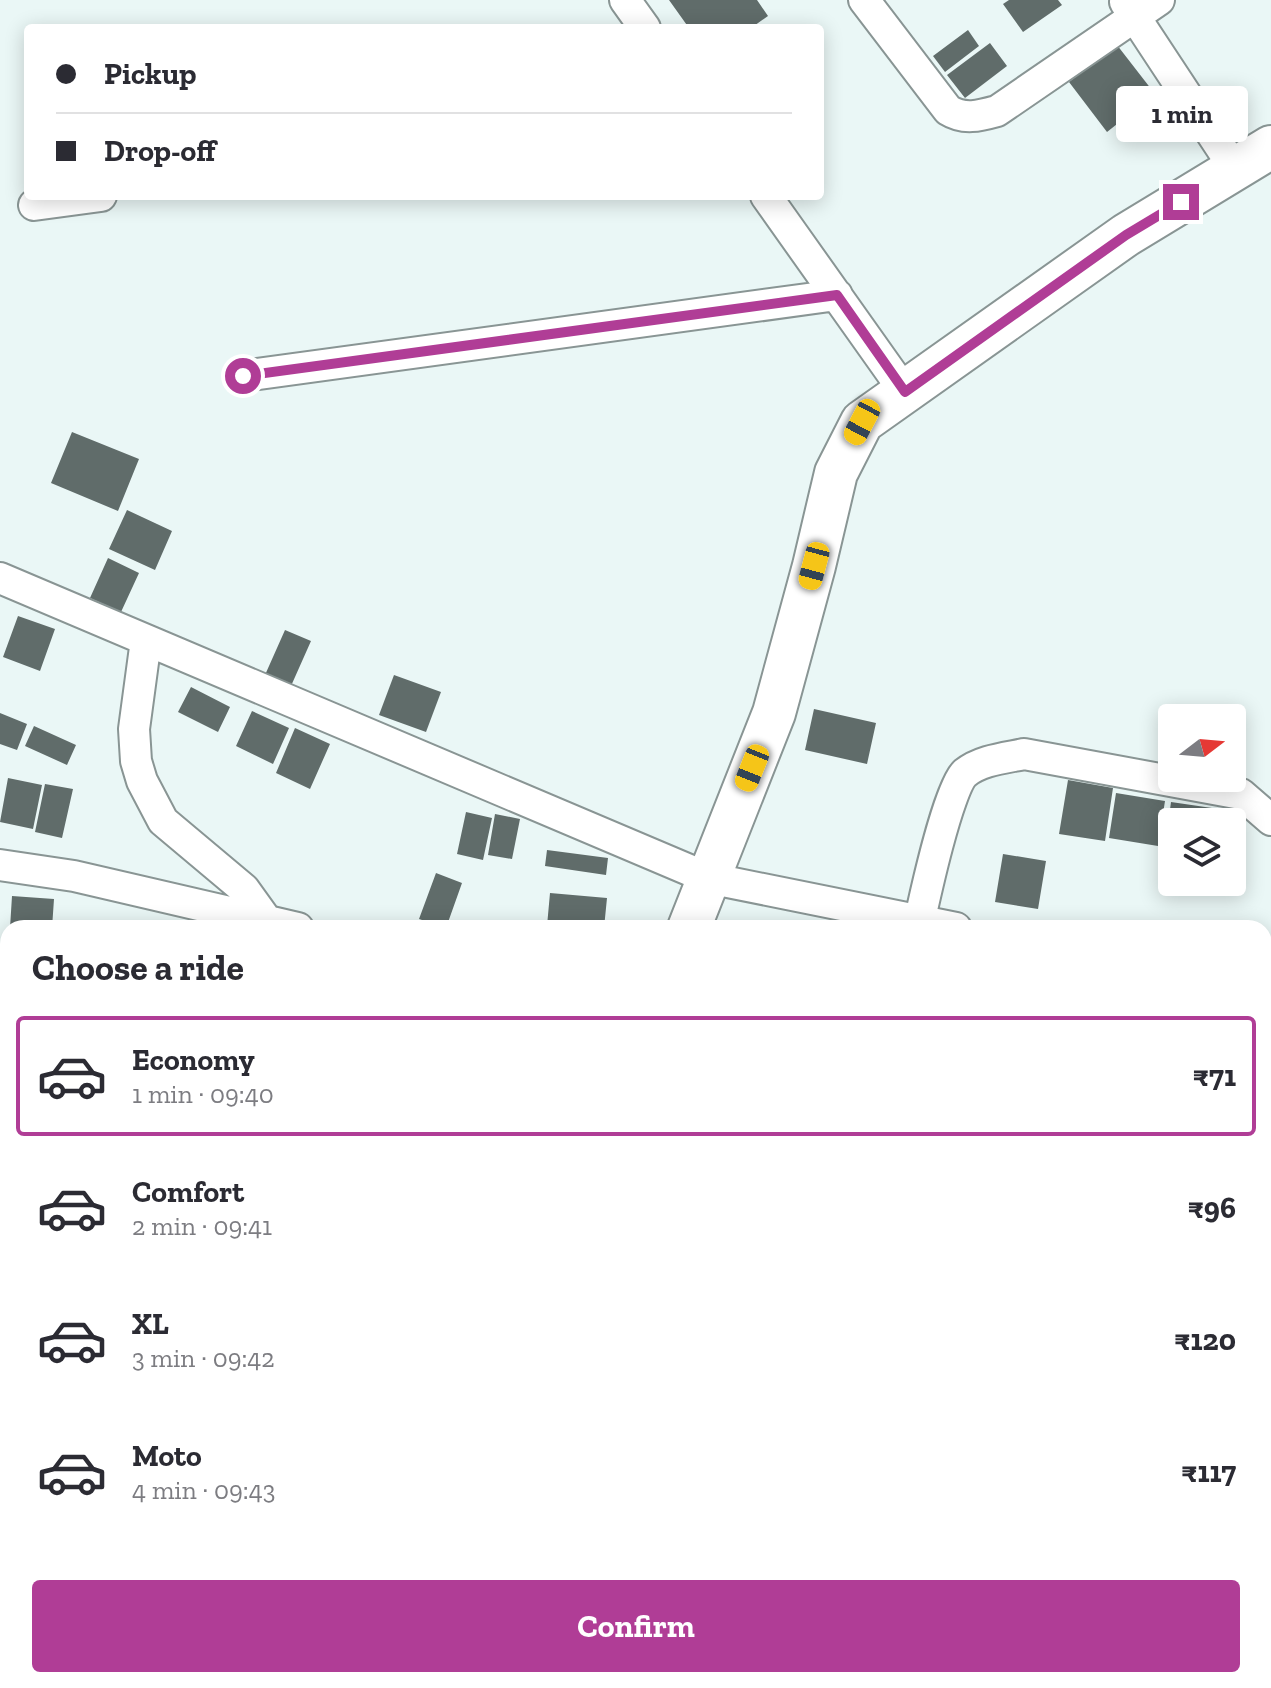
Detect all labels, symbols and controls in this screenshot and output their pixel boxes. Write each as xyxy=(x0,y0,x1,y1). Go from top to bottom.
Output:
text: Pickup xyxy=(104,56,196,92)
callout: 1 min xyxy=(1115,86,1247,142)
text: 1 min xyxy=(1151,98,1213,130)
text: Drop-off xyxy=(104,133,216,169)
route end xyxy=(1163,184,1199,220)
route start xyxy=(225,358,261,394)
car xyxy=(840,395,884,449)
car xyxy=(796,540,832,592)
north arrow xyxy=(1158,704,1246,792)
map controls xyxy=(1158,704,1246,896)
car xyxy=(732,741,772,795)
button: layers xyxy=(1158,808,1246,896)
text: Choose a ride xyxy=(32,946,244,989)
icon: car xyxy=(36,1040,108,1112)
text: Economy xyxy=(132,1042,255,1078)
text: ₹71 xyxy=(1193,1058,1236,1094)
text: 1 min · 09:40 xyxy=(132,1078,274,1110)
icon: car xyxy=(36,1172,108,1244)
text: Comfort xyxy=(132,1174,244,1210)
text: ₹96 xyxy=(1188,1190,1236,1226)
text: 2 min · 09:41 xyxy=(132,1210,272,1242)
icon: car xyxy=(36,1304,108,1376)
text: XL xyxy=(132,1306,169,1342)
text: ₹120 xyxy=(1174,1322,1236,1358)
text: 3 min · 09:42 xyxy=(132,1342,275,1374)
icon: car xyxy=(36,1436,108,1508)
text: Moto xyxy=(132,1438,202,1474)
text: ₹117 xyxy=(1181,1454,1236,1490)
text: 4 min · 09:43 xyxy=(132,1474,275,1506)
button: Confirm xyxy=(32,1580,1240,1672)

